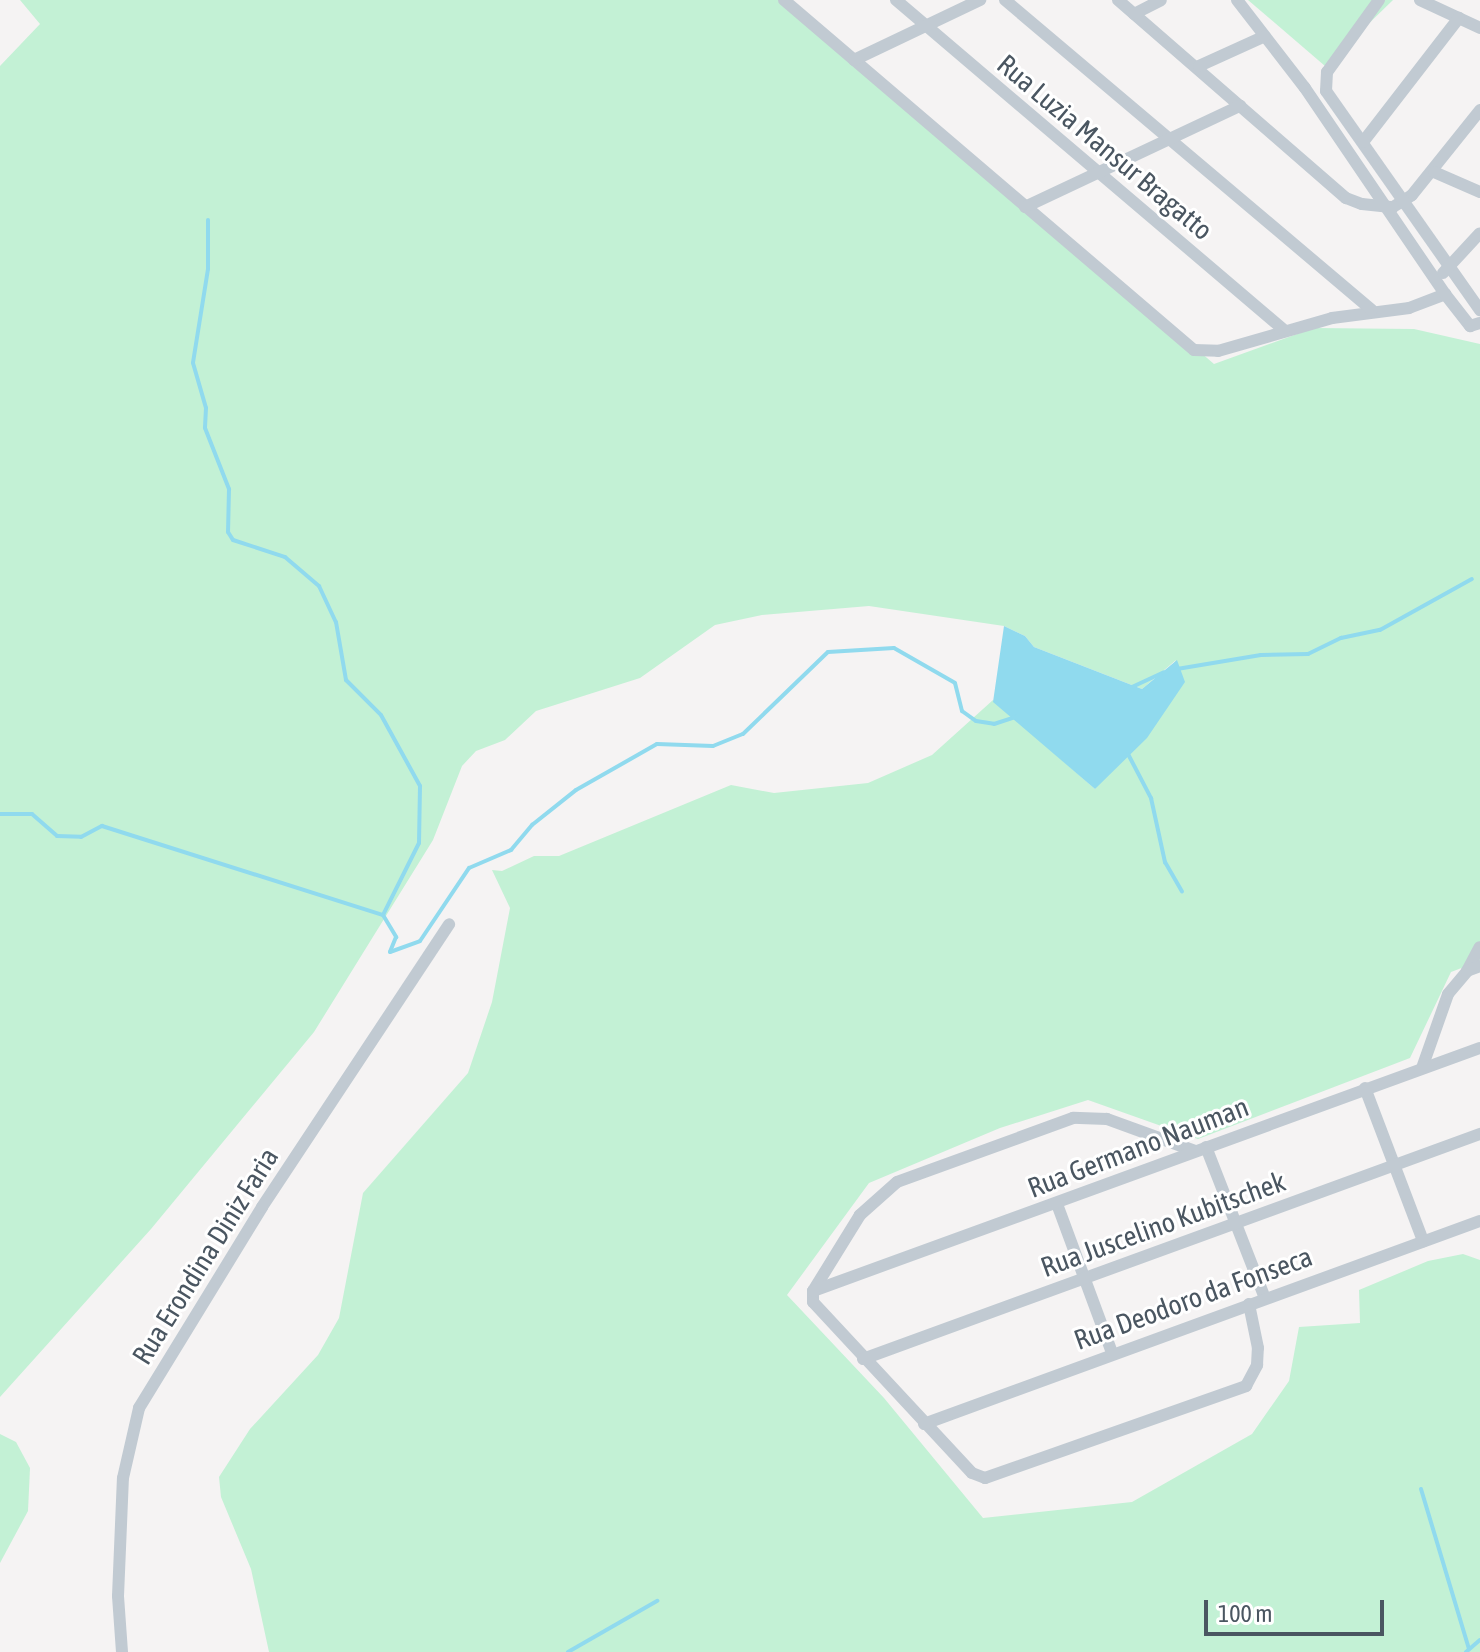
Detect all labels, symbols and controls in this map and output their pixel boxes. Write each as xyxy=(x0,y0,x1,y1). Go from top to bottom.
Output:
street label: Rua Luzia Mansur Bragatto xyxy=(991,47,1219,247)
street label: Rua Germano Nauman xyxy=(1023,1089,1253,1205)
street label: Rua Erondina Diniz Faria xyxy=(125,1142,285,1370)
street label: Rua Juscelino Kubitschek xyxy=(1036,1164,1290,1284)
street label: Rua Deodoro da Fonseca xyxy=(1069,1239,1317,1357)
scale bar xyxy=(1208,1584,1388,1634)
text: 100 m xyxy=(1218,1600,1272,1627)

